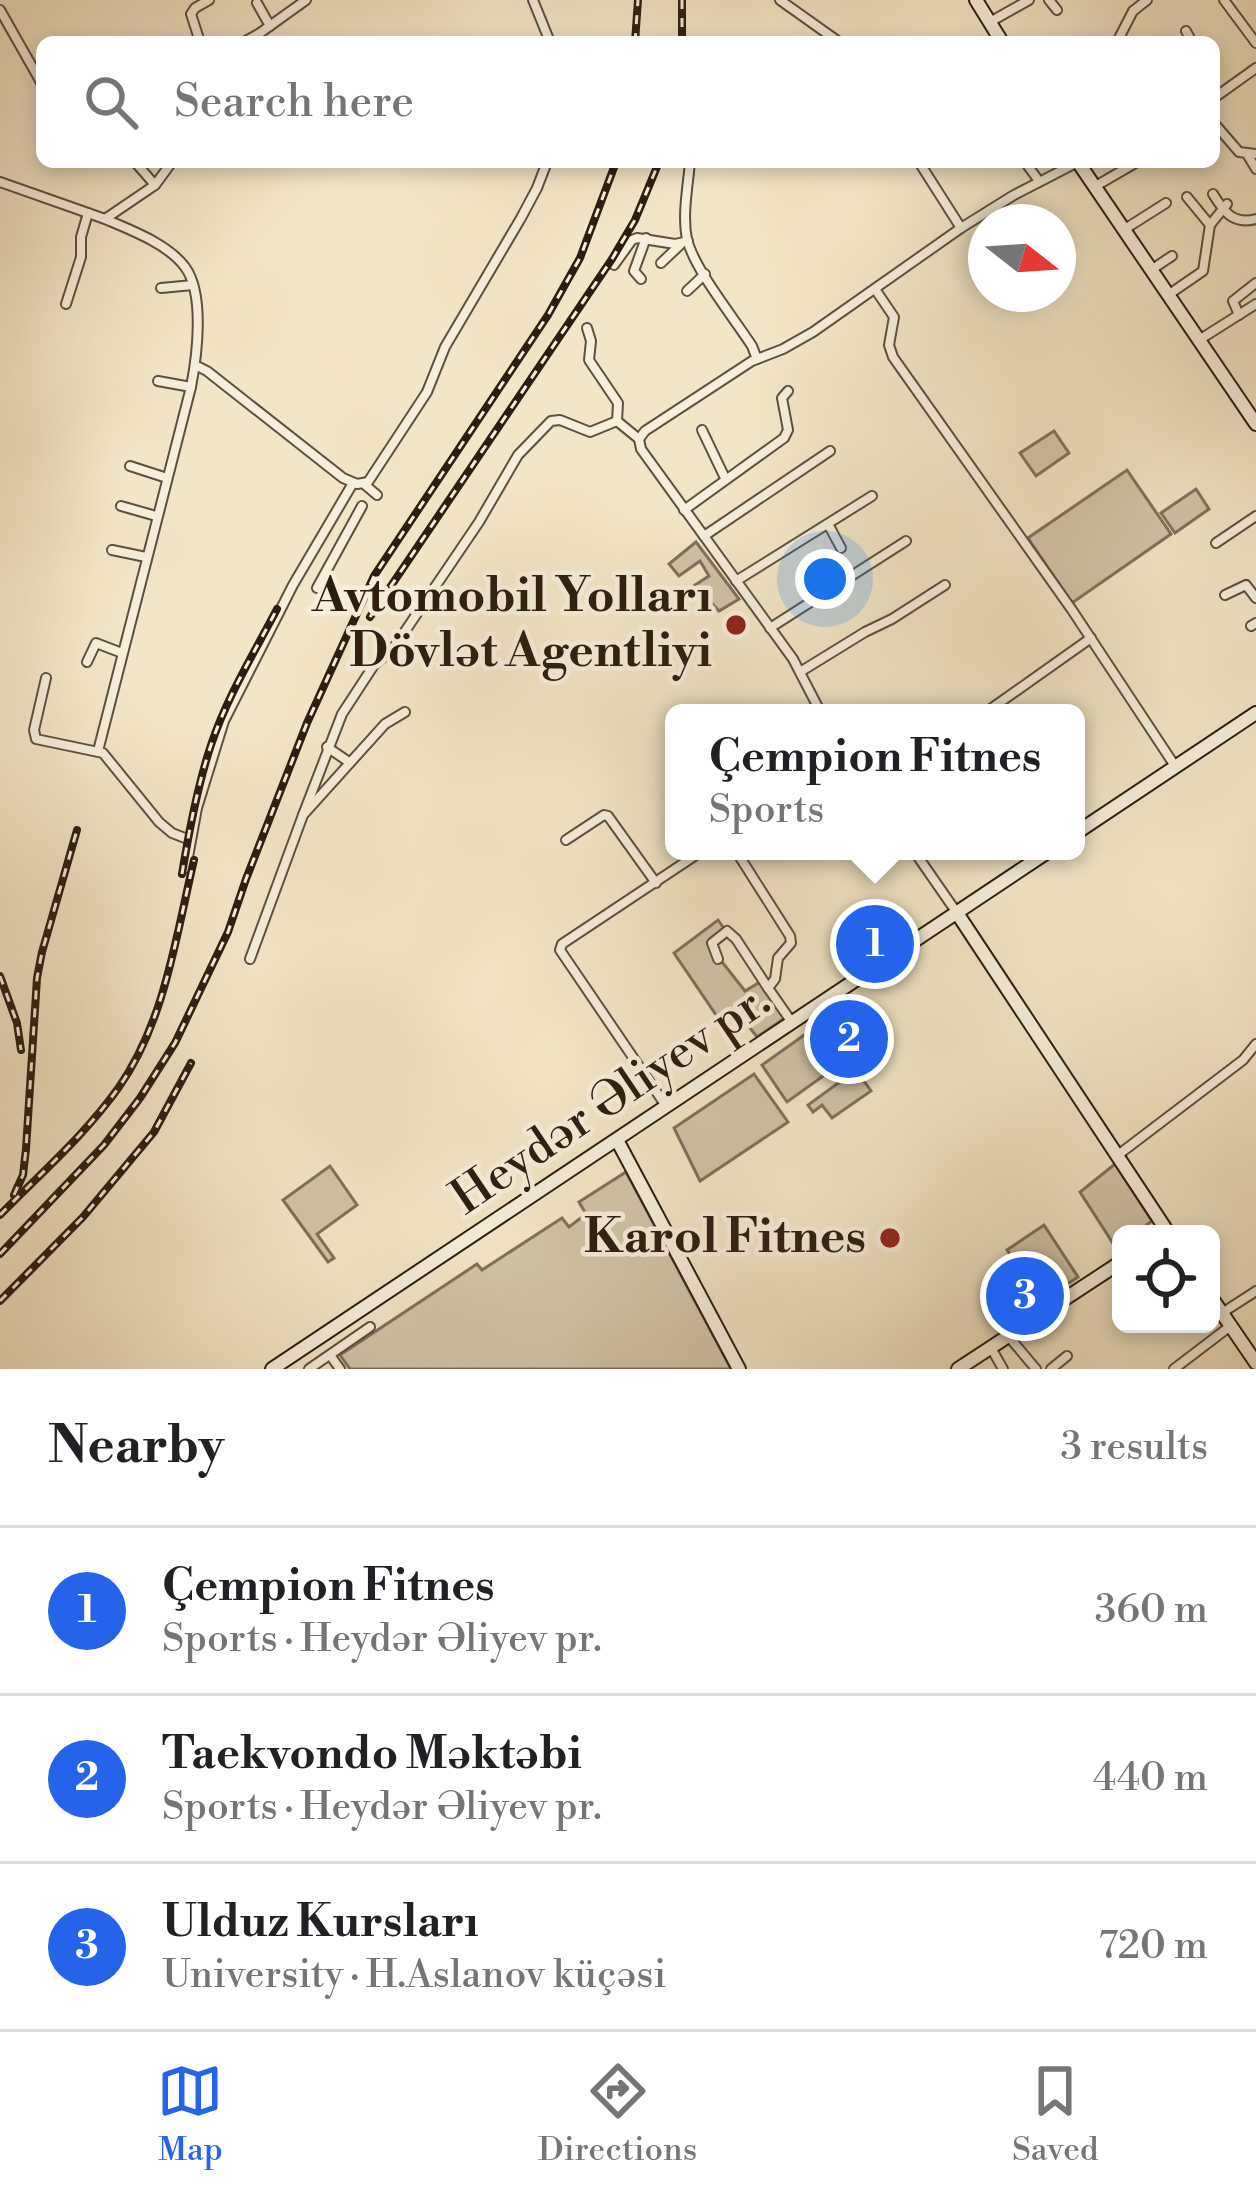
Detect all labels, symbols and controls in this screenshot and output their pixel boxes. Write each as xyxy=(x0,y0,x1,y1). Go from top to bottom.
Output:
search box xyxy=(36,36,1220,168)
icon: search xyxy=(78,69,144,135)
text: Search here xyxy=(174,74,414,131)
north arrow xyxy=(968,204,1076,312)
your location xyxy=(795,549,855,609)
place label: Avtomobil Yolları Dövlət Agentliyi xyxy=(311,567,712,682)
marker: Avtomobil Yolları Dövlət Agentliyi xyxy=(723,612,749,638)
popup xyxy=(665,704,1085,860)
text: Çempion Fitnes xyxy=(709,729,1041,786)
text: Sports xyxy=(709,786,824,835)
pin: 1 xyxy=(836,899,914,989)
street label: Heydər Əliyev pr. xyxy=(440,971,782,1229)
pin: 2 xyxy=(810,994,888,1084)
place label: Karol Fitnes xyxy=(584,1208,866,1268)
marker: Karol Fitnes xyxy=(877,1225,903,1251)
map controls xyxy=(1112,1225,1220,1333)
button: locate xyxy=(1112,1225,1220,1333)
pin: 3 xyxy=(986,1251,1064,1341)
text: Nearby xyxy=(48,1415,224,1479)
text: 3 results xyxy=(1060,1423,1208,1472)
text: Çempion Fitnes xyxy=(162,1558,495,1615)
text: 1 xyxy=(78,1586,96,1635)
text: 360 m xyxy=(1095,1586,1208,1635)
text: Sports · Heydər Əliyev pr. xyxy=(162,1615,602,1664)
text: Taekvondo Məktəbi xyxy=(162,1726,582,1783)
text: 2 xyxy=(75,1754,99,1803)
text: 440 m xyxy=(1093,1754,1208,1803)
text: Sports · Heydər Əliyev pr. xyxy=(162,1783,602,1832)
text: Ulduz Kursları xyxy=(162,1894,479,1951)
text: 3 xyxy=(75,1922,99,1971)
text: 720 m xyxy=(1099,1922,1208,1971)
text: University · H.Aslanov küçəsi xyxy=(162,1951,666,2000)
tab: Map xyxy=(157,2058,223,2171)
tab: Directions xyxy=(538,2058,697,2171)
tab: Saved xyxy=(1012,2058,1099,2171)

